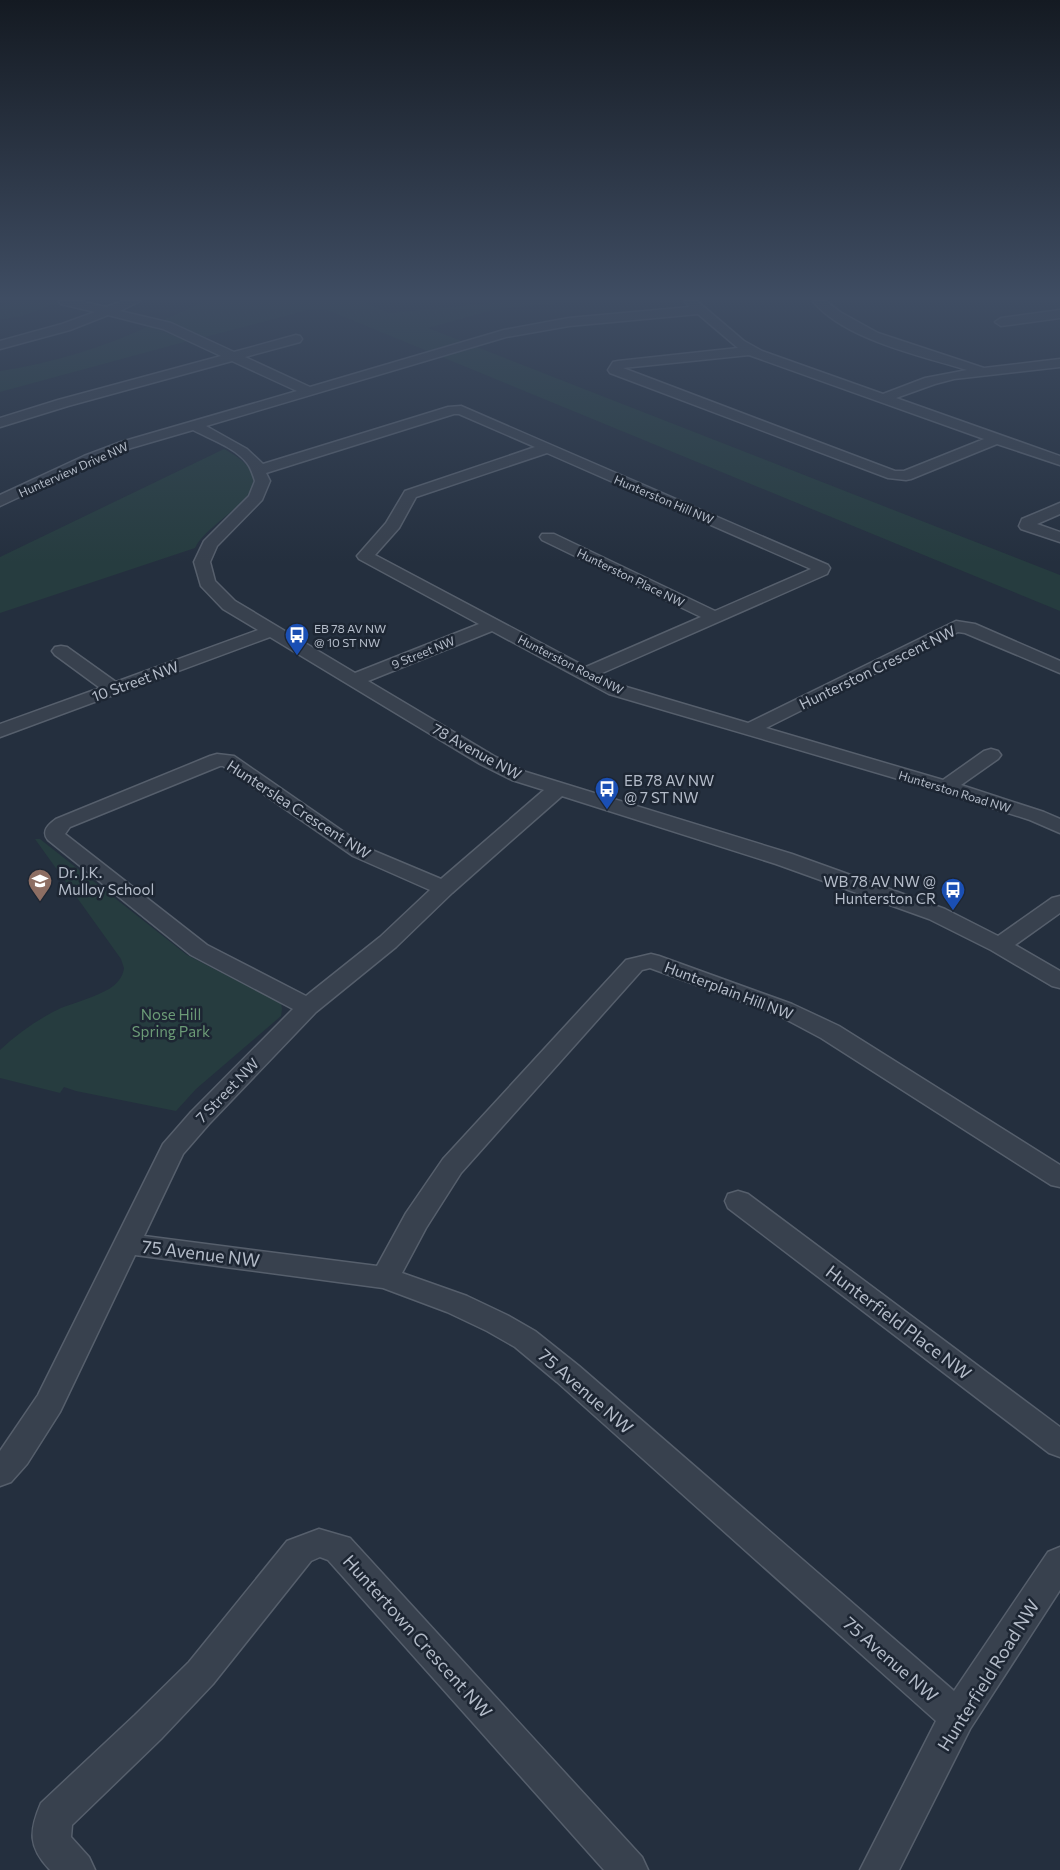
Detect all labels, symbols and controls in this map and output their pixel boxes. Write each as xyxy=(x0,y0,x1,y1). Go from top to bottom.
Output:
street label: Hunterview Drive NW xyxy=(16,439,130,499)
street label: Hunterston Hill NW xyxy=(612,472,716,526)
street label: Hunterston Place NW xyxy=(575,545,687,609)
place label: EB 78 AV NW @ 10 ST NW xyxy=(314,621,386,649)
street label: Hunterston Crescent NW xyxy=(796,621,958,713)
bus stop icon: EB 78 AV NW @ 10 ST NW xyxy=(284,622,310,656)
street label: Hunterston Road NW xyxy=(516,631,626,697)
street label: 9 Street NW xyxy=(389,633,457,671)
street label: 10 Street NW xyxy=(89,657,181,705)
street label: 78 Avenue NW xyxy=(429,719,525,783)
street label: Hunterslea Crescent NW xyxy=(224,756,374,862)
street label: Hunterston Road NW xyxy=(897,767,1013,815)
place label: EB 78 AV NW @ 7 ST NW xyxy=(624,771,714,806)
bus stop icon: EB 78 AV NW @ 7 ST NW xyxy=(594,776,620,810)
place label: Dr. J.K. Mulloy School xyxy=(58,863,154,898)
school or university icon: Dr. J.K. Mulloy School xyxy=(27,868,53,902)
place label: WB 78 AV NW @ Hunterston CR xyxy=(823,872,936,907)
bus stop icon: WB 78 AV NW @ Hunterston CR xyxy=(940,877,966,911)
street label: Hunterplain Hill NW xyxy=(662,957,796,1023)
park label: Nose Hill Spring Park xyxy=(132,1005,210,1040)
street label: 7 Street NW xyxy=(192,1054,262,1126)
street label: 75 Avenue NW xyxy=(141,1235,261,1271)
street label: Hunterfield Place NW xyxy=(822,1260,976,1384)
street label: 75 Avenue NW xyxy=(534,1344,638,1438)
street label: Huntertown Crescent NW xyxy=(339,1550,497,1722)
street label: Hunterfield Road NW xyxy=(932,1595,1044,1755)
street label: 75 Avenue NW xyxy=(839,1612,943,1706)

